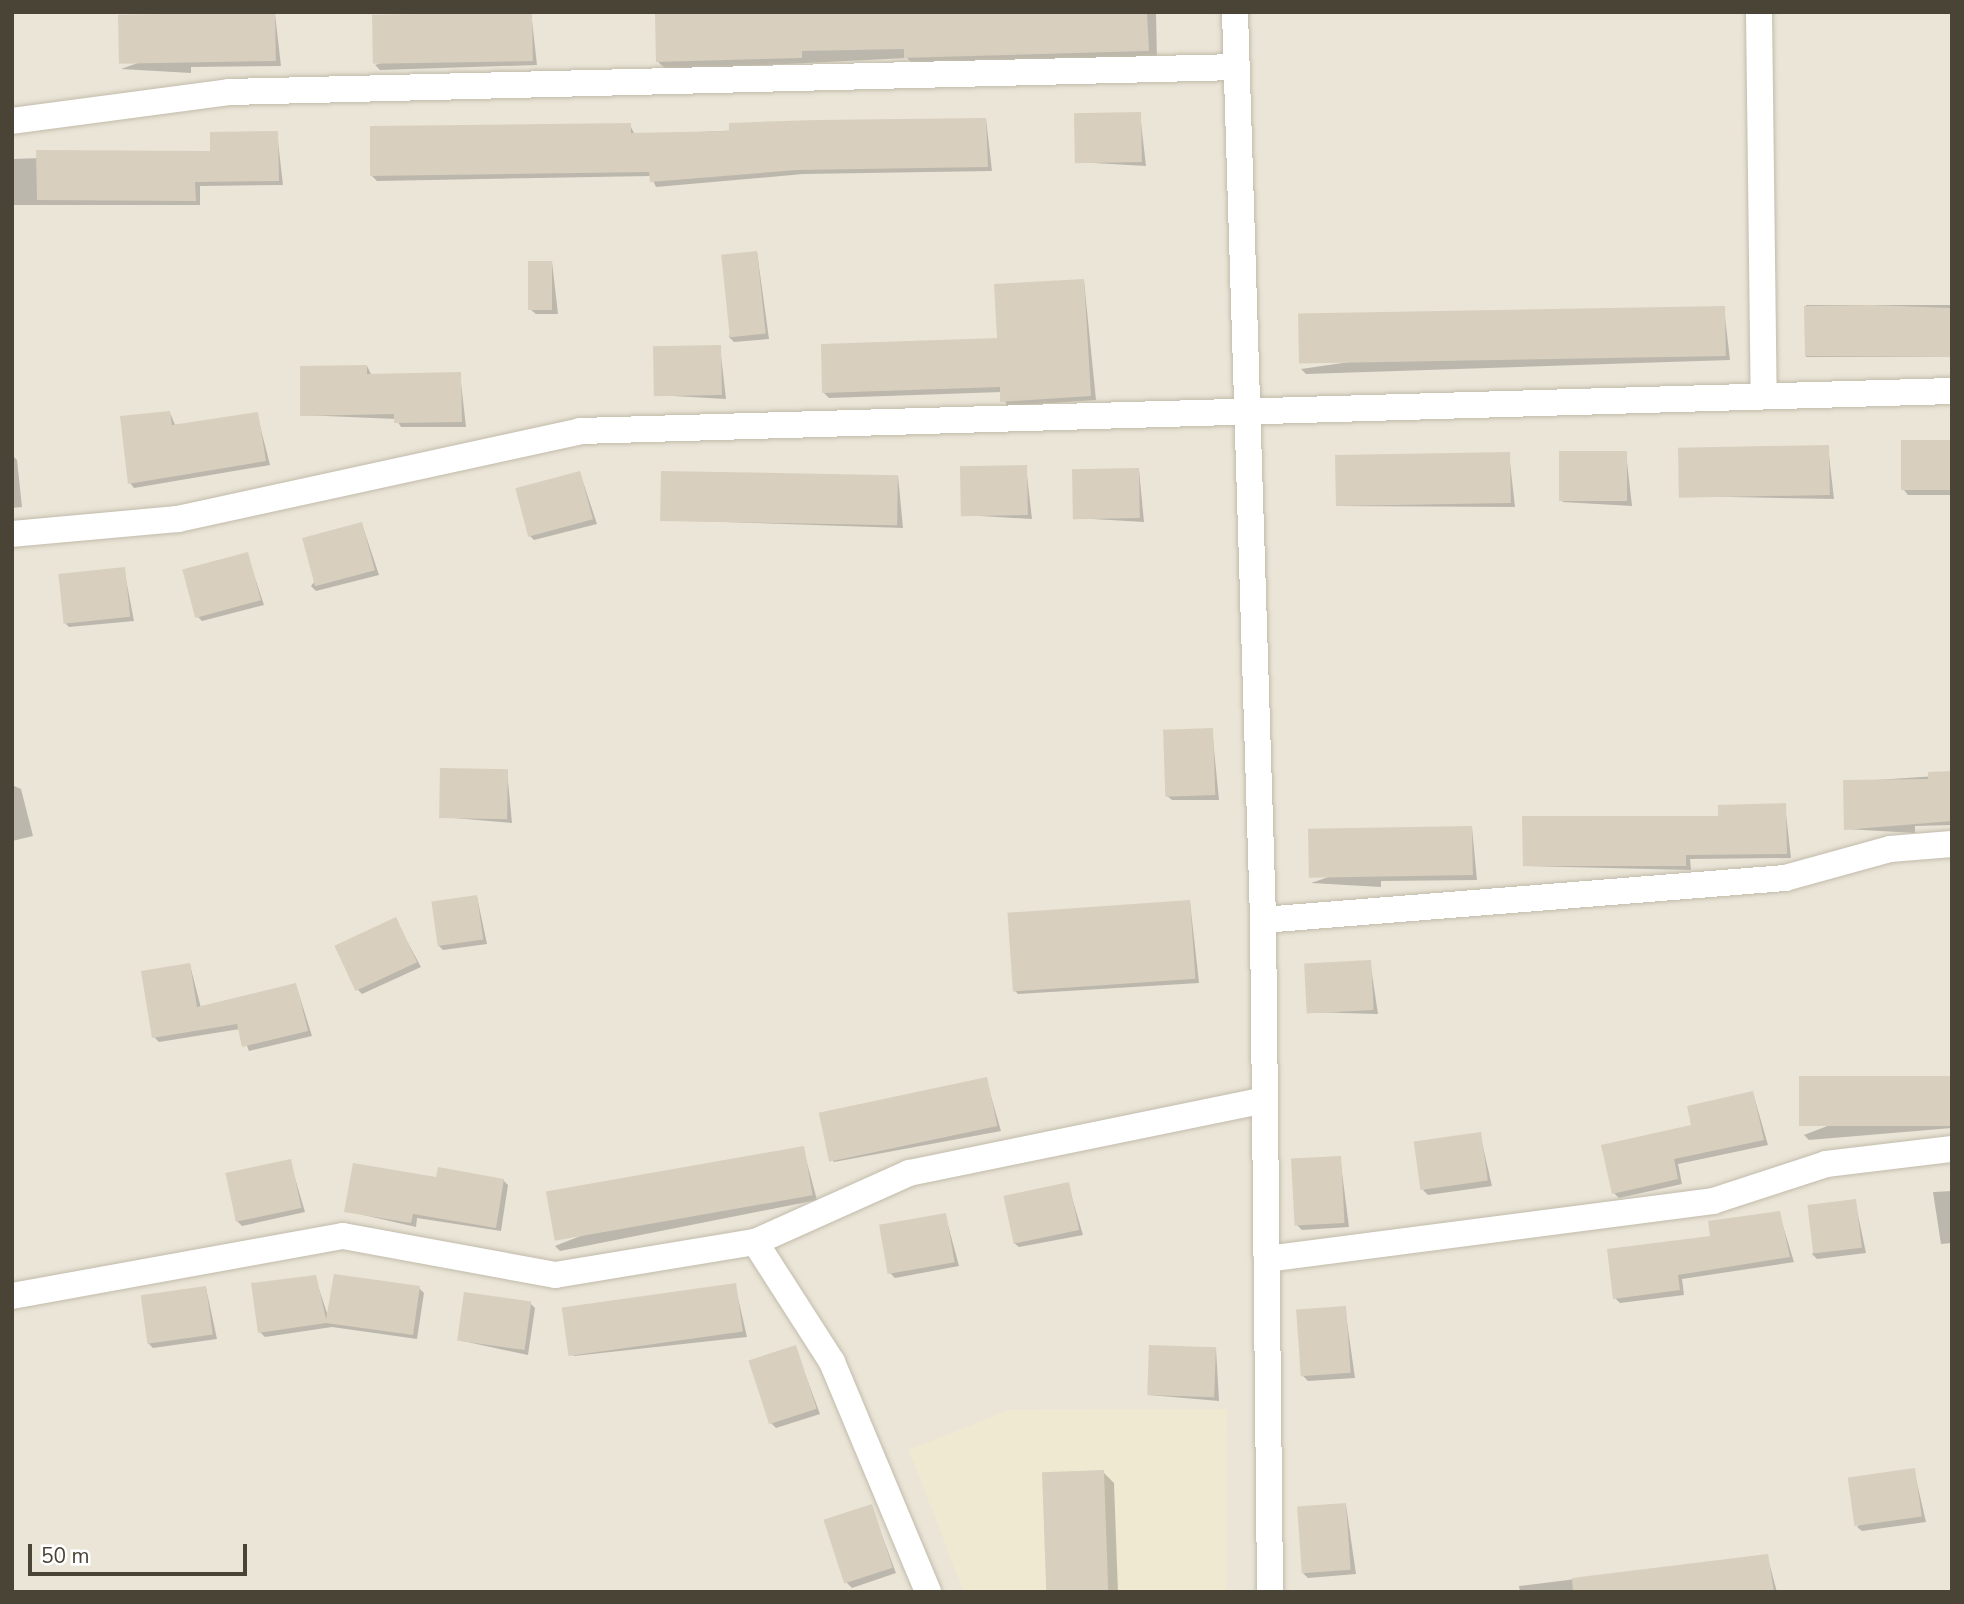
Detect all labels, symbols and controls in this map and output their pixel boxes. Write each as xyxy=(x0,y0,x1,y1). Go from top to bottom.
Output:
scale bar xyxy=(32,1530,250,1574)
text: 50 m xyxy=(41,1542,90,1570)

